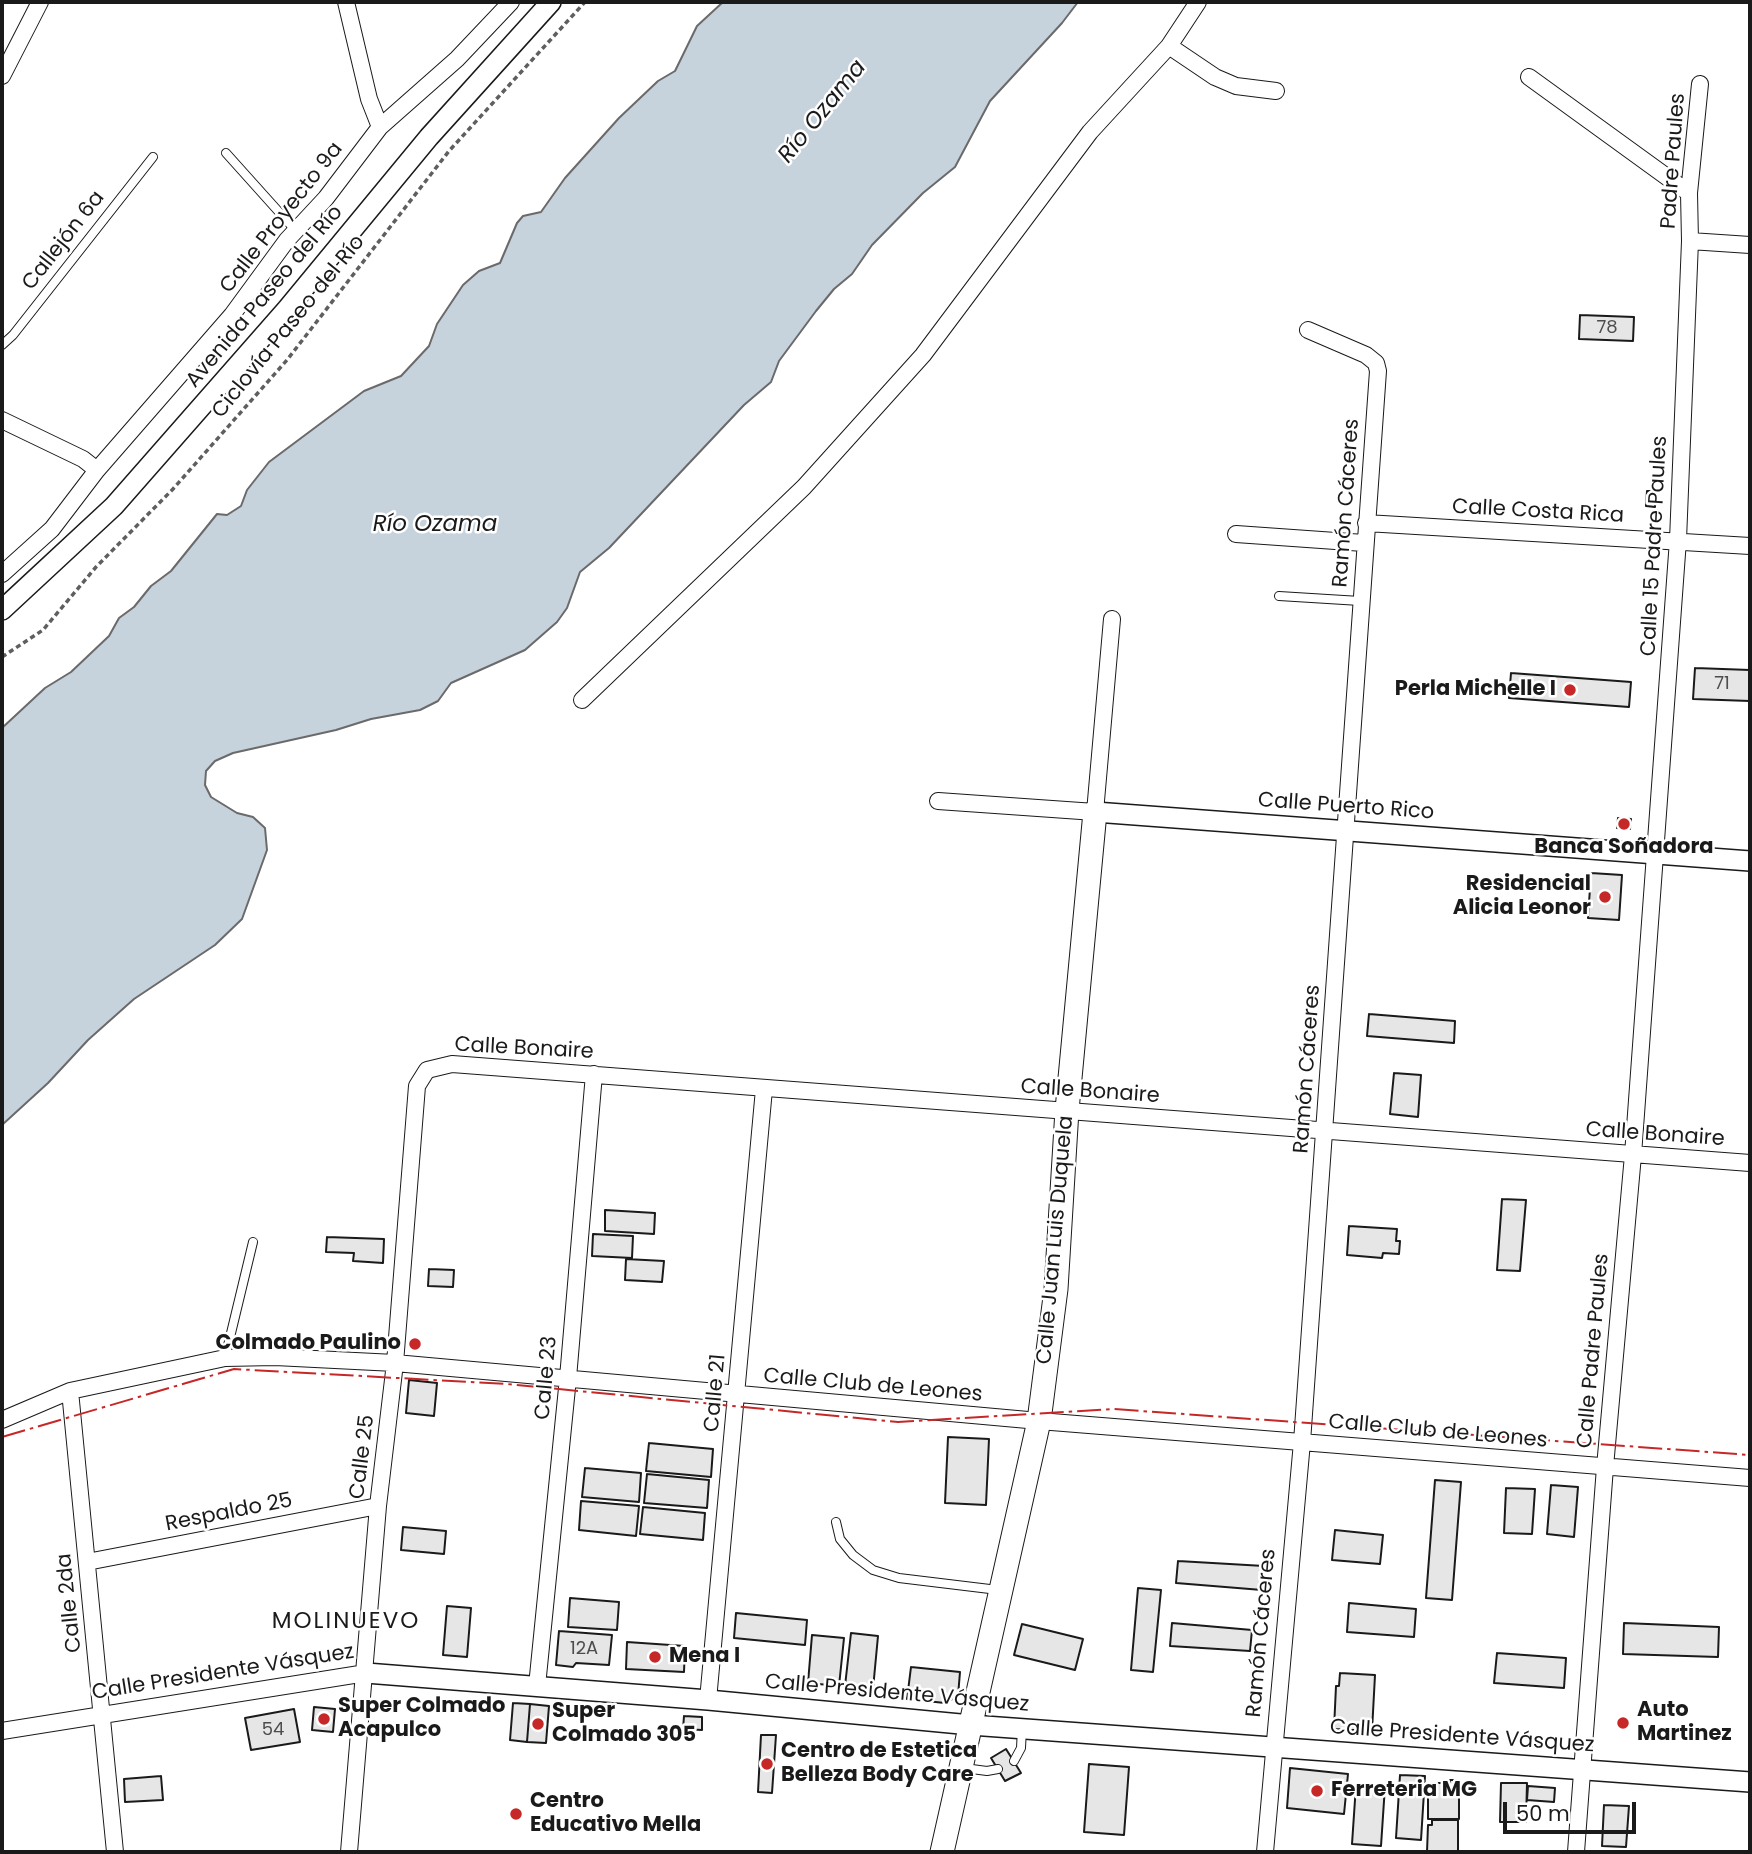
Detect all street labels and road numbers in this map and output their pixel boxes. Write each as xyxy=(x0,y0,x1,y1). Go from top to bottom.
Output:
street label: Padre Paules xyxy=(1657,92,1691,230)
street label: Calle Proyecto 9a xyxy=(215,138,349,298)
street label: Callejón 6a xyxy=(17,186,111,296)
street label: Avenida Paseo del Río xyxy=(181,201,349,393)
street label: Ciclovía Paseo del Río xyxy=(207,230,371,424)
street label: Ramón Cáceres xyxy=(1329,418,1365,588)
street label: Calle 15 Padre Paules xyxy=(1637,435,1673,657)
street label: Calle Costa Rica xyxy=(1451,495,1625,529)
street label: Calle Puerto Rico xyxy=(1257,788,1435,826)
street label: Ramón Cáceres xyxy=(1290,984,1326,1154)
street label: Calle Bonaire xyxy=(454,1033,594,1065)
street label: Calle Bonaire xyxy=(1020,1075,1160,1109)
street label: Calle Juan Luis Duquela xyxy=(1033,1115,1079,1365)
street label: Calle Bonaire xyxy=(1585,1118,1725,1152)
street label: Calle Padre Paules xyxy=(1573,1253,1615,1449)
street label: Calle 23 xyxy=(531,1335,563,1421)
street label: Calle 21 xyxy=(700,1353,732,1433)
street label: Calle Club de Leones xyxy=(762,1364,984,1408)
street label: Calle Club de Leones xyxy=(1327,1410,1549,1454)
street label: Calle 25 xyxy=(345,1413,381,1501)
street label: Respaldo 25 xyxy=(163,1488,295,1538)
street label: Ramón Cáceres xyxy=(1242,1548,1282,1718)
street label: Calle 2da xyxy=(52,1552,88,1654)
street label: Calle Presidente Vásquez xyxy=(90,1640,356,1706)
street label: Calle Presidente Vásquez xyxy=(764,1670,1030,1718)
street label: Calle Presidente Vásquez xyxy=(1329,1715,1595,1759)

